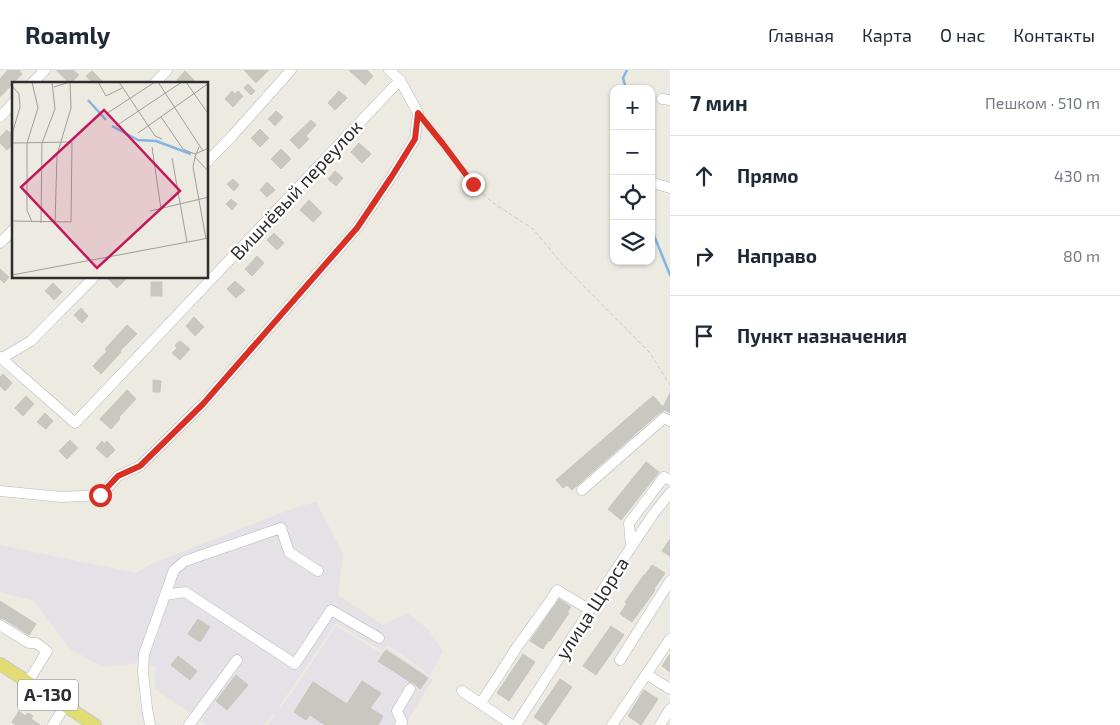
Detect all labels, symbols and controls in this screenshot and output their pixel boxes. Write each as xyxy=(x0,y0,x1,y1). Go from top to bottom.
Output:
text: Roamly xyxy=(25,20,110,49)
text: Главная xyxy=(768,24,834,46)
text: Карта xyxy=(862,24,912,46)
text: О нас xyxy=(940,24,985,46)
text: Контакты xyxy=(1013,24,1095,46)
inset map xyxy=(12,82,209,279)
map controls xyxy=(610,85,655,265)
button: + xyxy=(610,85,655,130)
text: 7 мин xyxy=(690,90,748,115)
text: Пешком · 510 m xyxy=(985,93,1100,112)
street label: Вишнёвый переулок xyxy=(225,115,367,265)
button: − xyxy=(610,130,655,175)
icon: ahead xyxy=(690,162,718,190)
text: Прямо xyxy=(737,164,799,187)
text: 430 m xyxy=(1054,166,1100,185)
route end xyxy=(462,173,485,196)
button: locate xyxy=(610,175,655,220)
button: layers xyxy=(610,220,655,265)
icon: right xyxy=(690,242,718,270)
text: Направо xyxy=(737,244,817,267)
text: 80 m xyxy=(1063,246,1100,265)
icon: arrive xyxy=(690,322,718,350)
text: Пункт назначения xyxy=(737,324,907,347)
route start xyxy=(89,484,112,507)
street label: улица Щорса xyxy=(550,552,634,664)
road number: А-130 xyxy=(18,680,78,710)

